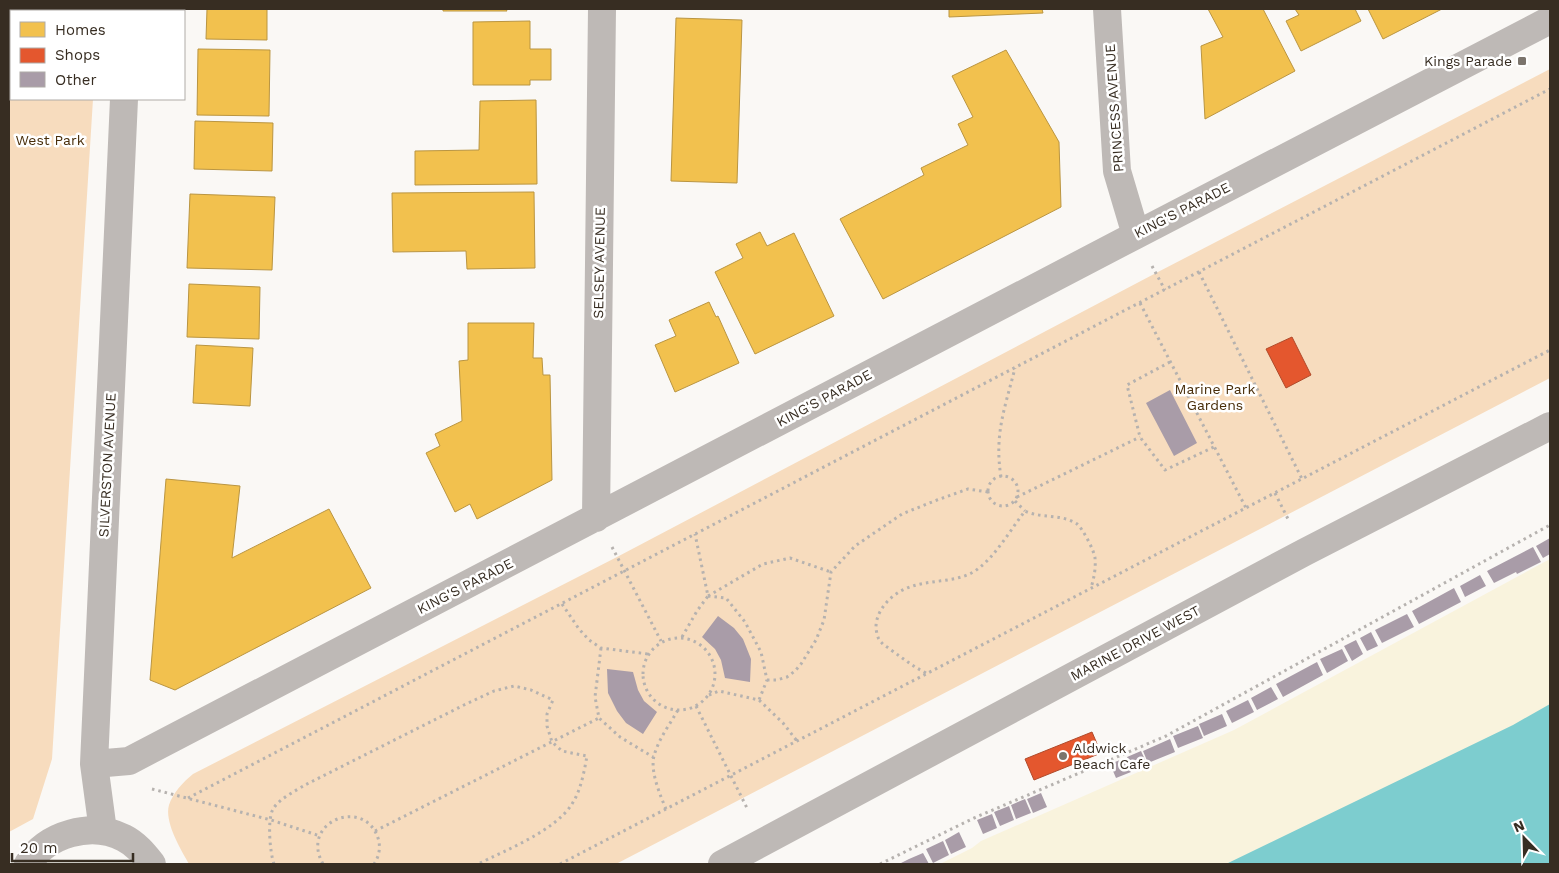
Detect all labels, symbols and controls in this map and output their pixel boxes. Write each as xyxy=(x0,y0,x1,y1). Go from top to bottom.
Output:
legend xyxy=(10,10,185,100)
text: Homes xyxy=(55,21,106,39)
street label: PRINCESS AVENUE xyxy=(1102,43,1126,173)
text: Shops xyxy=(55,46,100,64)
place label: Kings Parade xyxy=(1424,53,1512,69)
marker: Kings Parade xyxy=(1516,55,1528,67)
text: Other xyxy=(55,71,97,89)
park label: West Park xyxy=(15,132,85,148)
street label: KING'S PARADE xyxy=(1131,179,1233,241)
street label: SELSEY AVENUE xyxy=(590,207,608,319)
street label: KING'S PARADE xyxy=(774,366,874,430)
park label: Marine Park Gardens xyxy=(1175,381,1255,413)
street label: SILVERSTON AVENUE xyxy=(95,392,119,538)
street label: KING'S PARADE xyxy=(414,555,516,617)
street label: MARINE DRIVE WEST xyxy=(1068,602,1203,684)
place label: Aldwick Beach Cafe xyxy=(1073,740,1150,772)
marker: Aldwick Beach Cafe xyxy=(1057,750,1069,762)
north arrow xyxy=(1499,813,1549,863)
text: N xyxy=(1511,817,1527,835)
scale bar xyxy=(12,830,134,862)
text: 20 m xyxy=(20,839,58,857)

